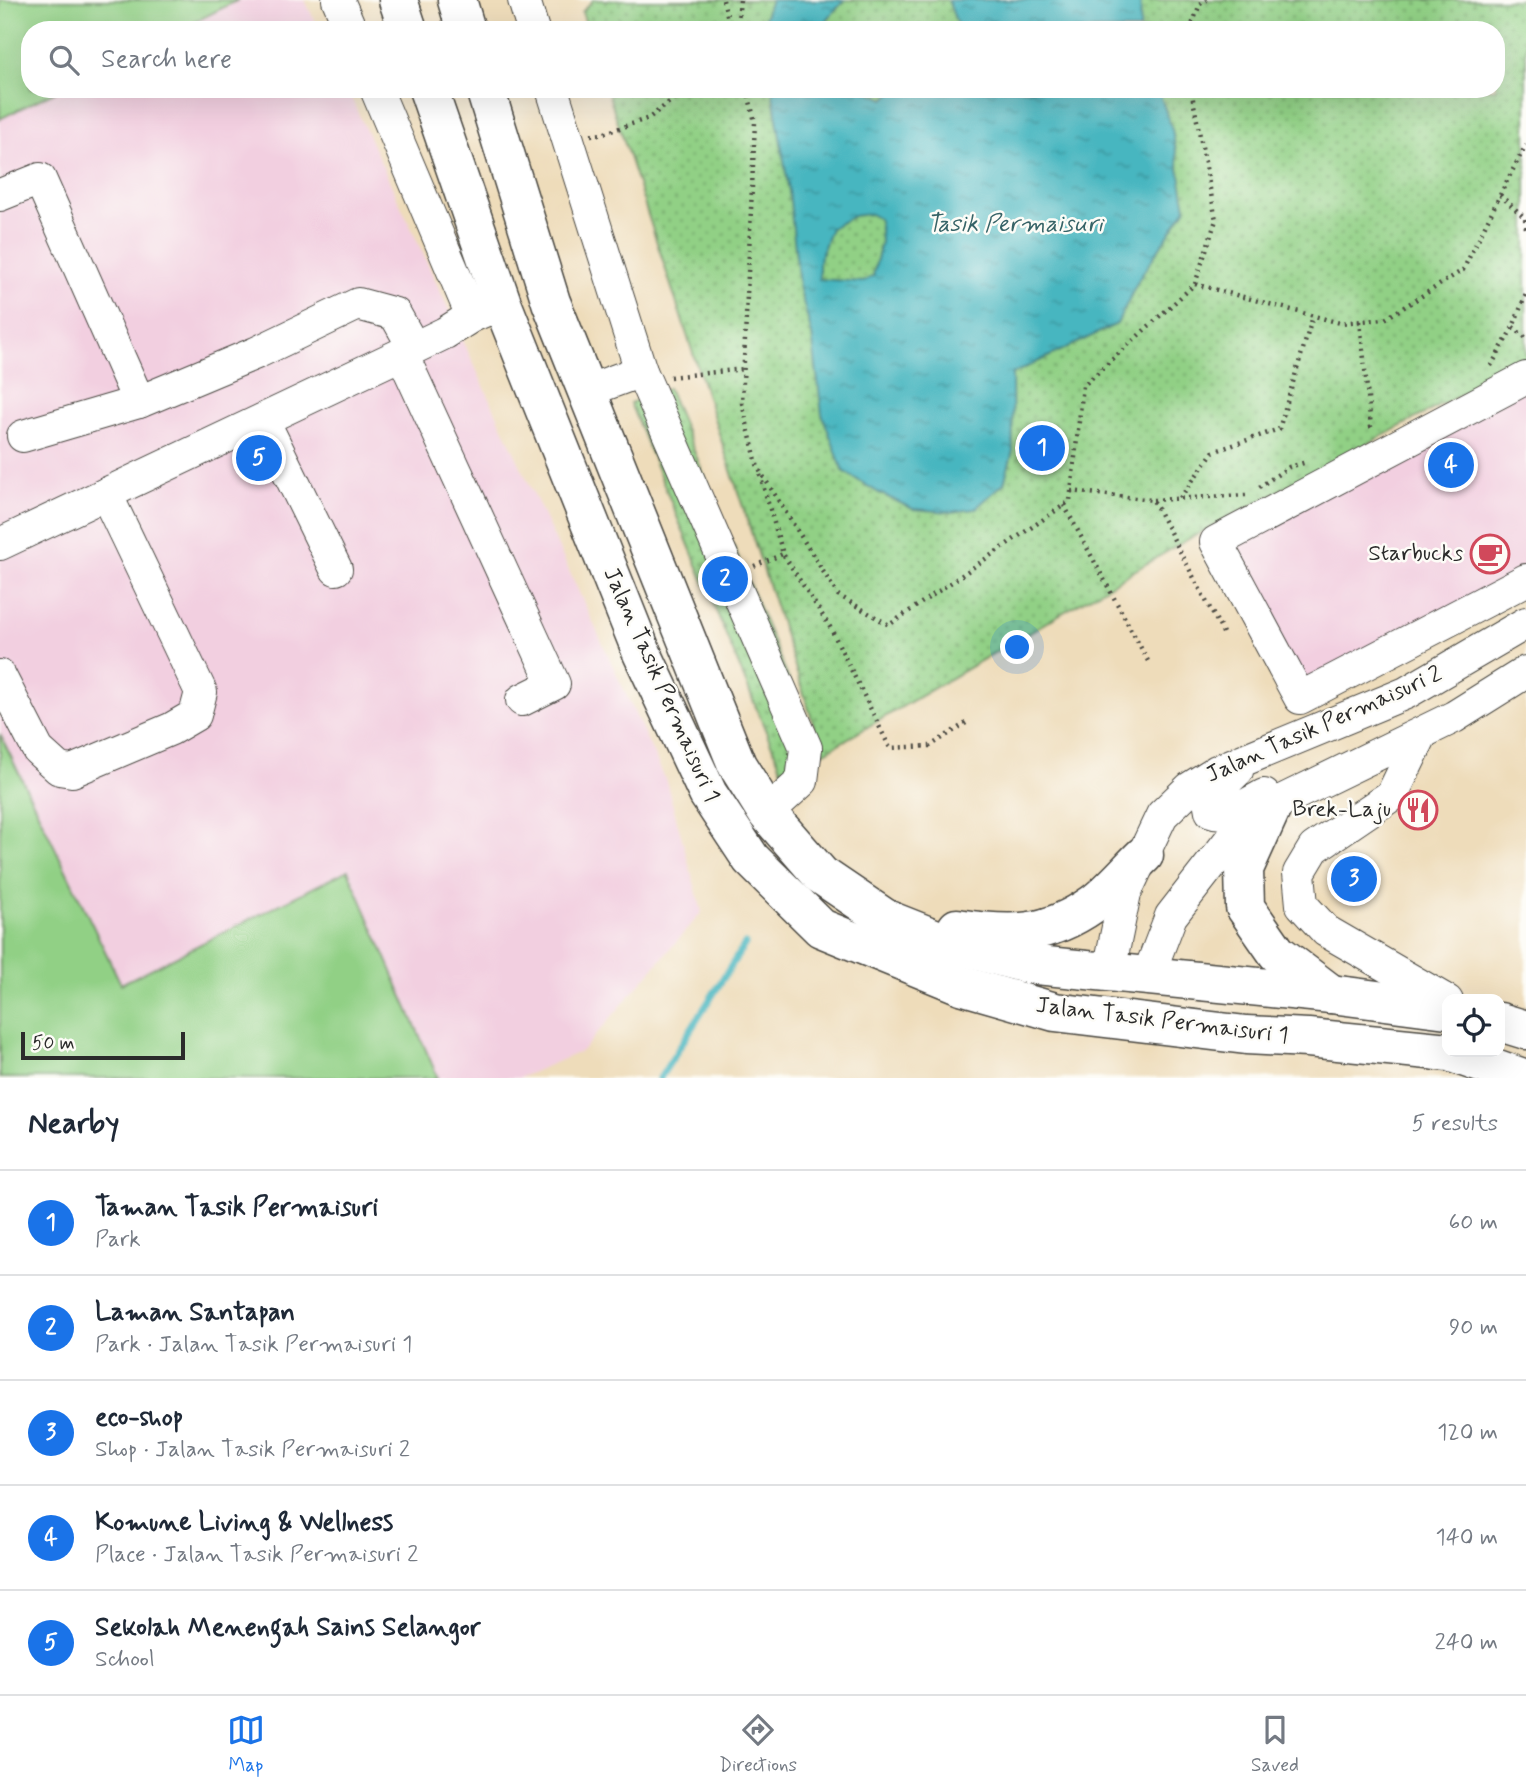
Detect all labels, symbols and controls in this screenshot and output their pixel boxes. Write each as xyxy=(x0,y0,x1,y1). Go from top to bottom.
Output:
search box xyxy=(21,21,1505,98)
icon: search xyxy=(45,41,83,79)
text: Search here xyxy=(101,43,232,77)
water label: Tasik Permaisuri xyxy=(927,209,1106,240)
pin: 1 xyxy=(1019,422,1065,474)
pin: 5 xyxy=(236,432,282,484)
pin: 4 xyxy=(1428,439,1474,491)
cafe icon: Starbucks xyxy=(1469,533,1511,575)
place label: Starbucks xyxy=(1368,539,1463,569)
pin: 2 xyxy=(702,553,748,605)
street label: Jalan Tasik Permaisuri 1 xyxy=(596,563,726,807)
your location xyxy=(1000,630,1034,664)
street label: Jalan Tasik Permaisuri 2 xyxy=(1201,659,1447,791)
restaurant icon: Brek-Laju xyxy=(1397,789,1439,831)
place label: Brek-Laju xyxy=(1292,795,1391,825)
pin: 3 xyxy=(1331,853,1377,905)
street label: Jalan Tasik Permaisuri 1 xyxy=(1034,991,1290,1051)
map controls xyxy=(1442,994,1505,1057)
button: locate xyxy=(1442,994,1505,1057)
scale bar xyxy=(21,1029,186,1061)
text: 50 m xyxy=(32,1031,75,1056)
text: Nearby xyxy=(28,1104,119,1143)
text: 5 results xyxy=(1412,1109,1498,1139)
text: Taman Tasik Permaisuri xyxy=(95,1191,378,1225)
text: 1 xyxy=(46,1208,56,1238)
text: 60 m xyxy=(1449,1208,1498,1238)
text: Park xyxy=(95,1225,141,1255)
text: Laman Santapan xyxy=(95,1296,295,1330)
text: 2 xyxy=(45,1313,57,1343)
text: 90 m xyxy=(1449,1313,1498,1343)
text: Park · Jalan Tasik Permaisuri 1 xyxy=(95,1330,413,1360)
text: eco-shop xyxy=(95,1401,183,1435)
text: 3 xyxy=(46,1418,56,1448)
text: 120 m xyxy=(1437,1418,1498,1448)
text: Shop · Jalan Tasik Permaisuri 2 xyxy=(95,1435,410,1465)
text: Komune Living & Wellness xyxy=(95,1506,393,1540)
text: 4 xyxy=(44,1523,58,1553)
text: 140 m xyxy=(1435,1523,1498,1553)
text: Place · Jalan Tasik Permaisuri 2 xyxy=(95,1540,418,1570)
text: Sekolah Menengah Sains Selangor xyxy=(95,1611,481,1645)
text: 5 xyxy=(44,1628,58,1658)
text: 240 m xyxy=(1434,1628,1498,1658)
text: School xyxy=(95,1645,155,1675)
tab: Map xyxy=(227,1711,265,1778)
tab: Directions xyxy=(719,1711,797,1778)
tab: Saved xyxy=(1251,1711,1299,1778)

